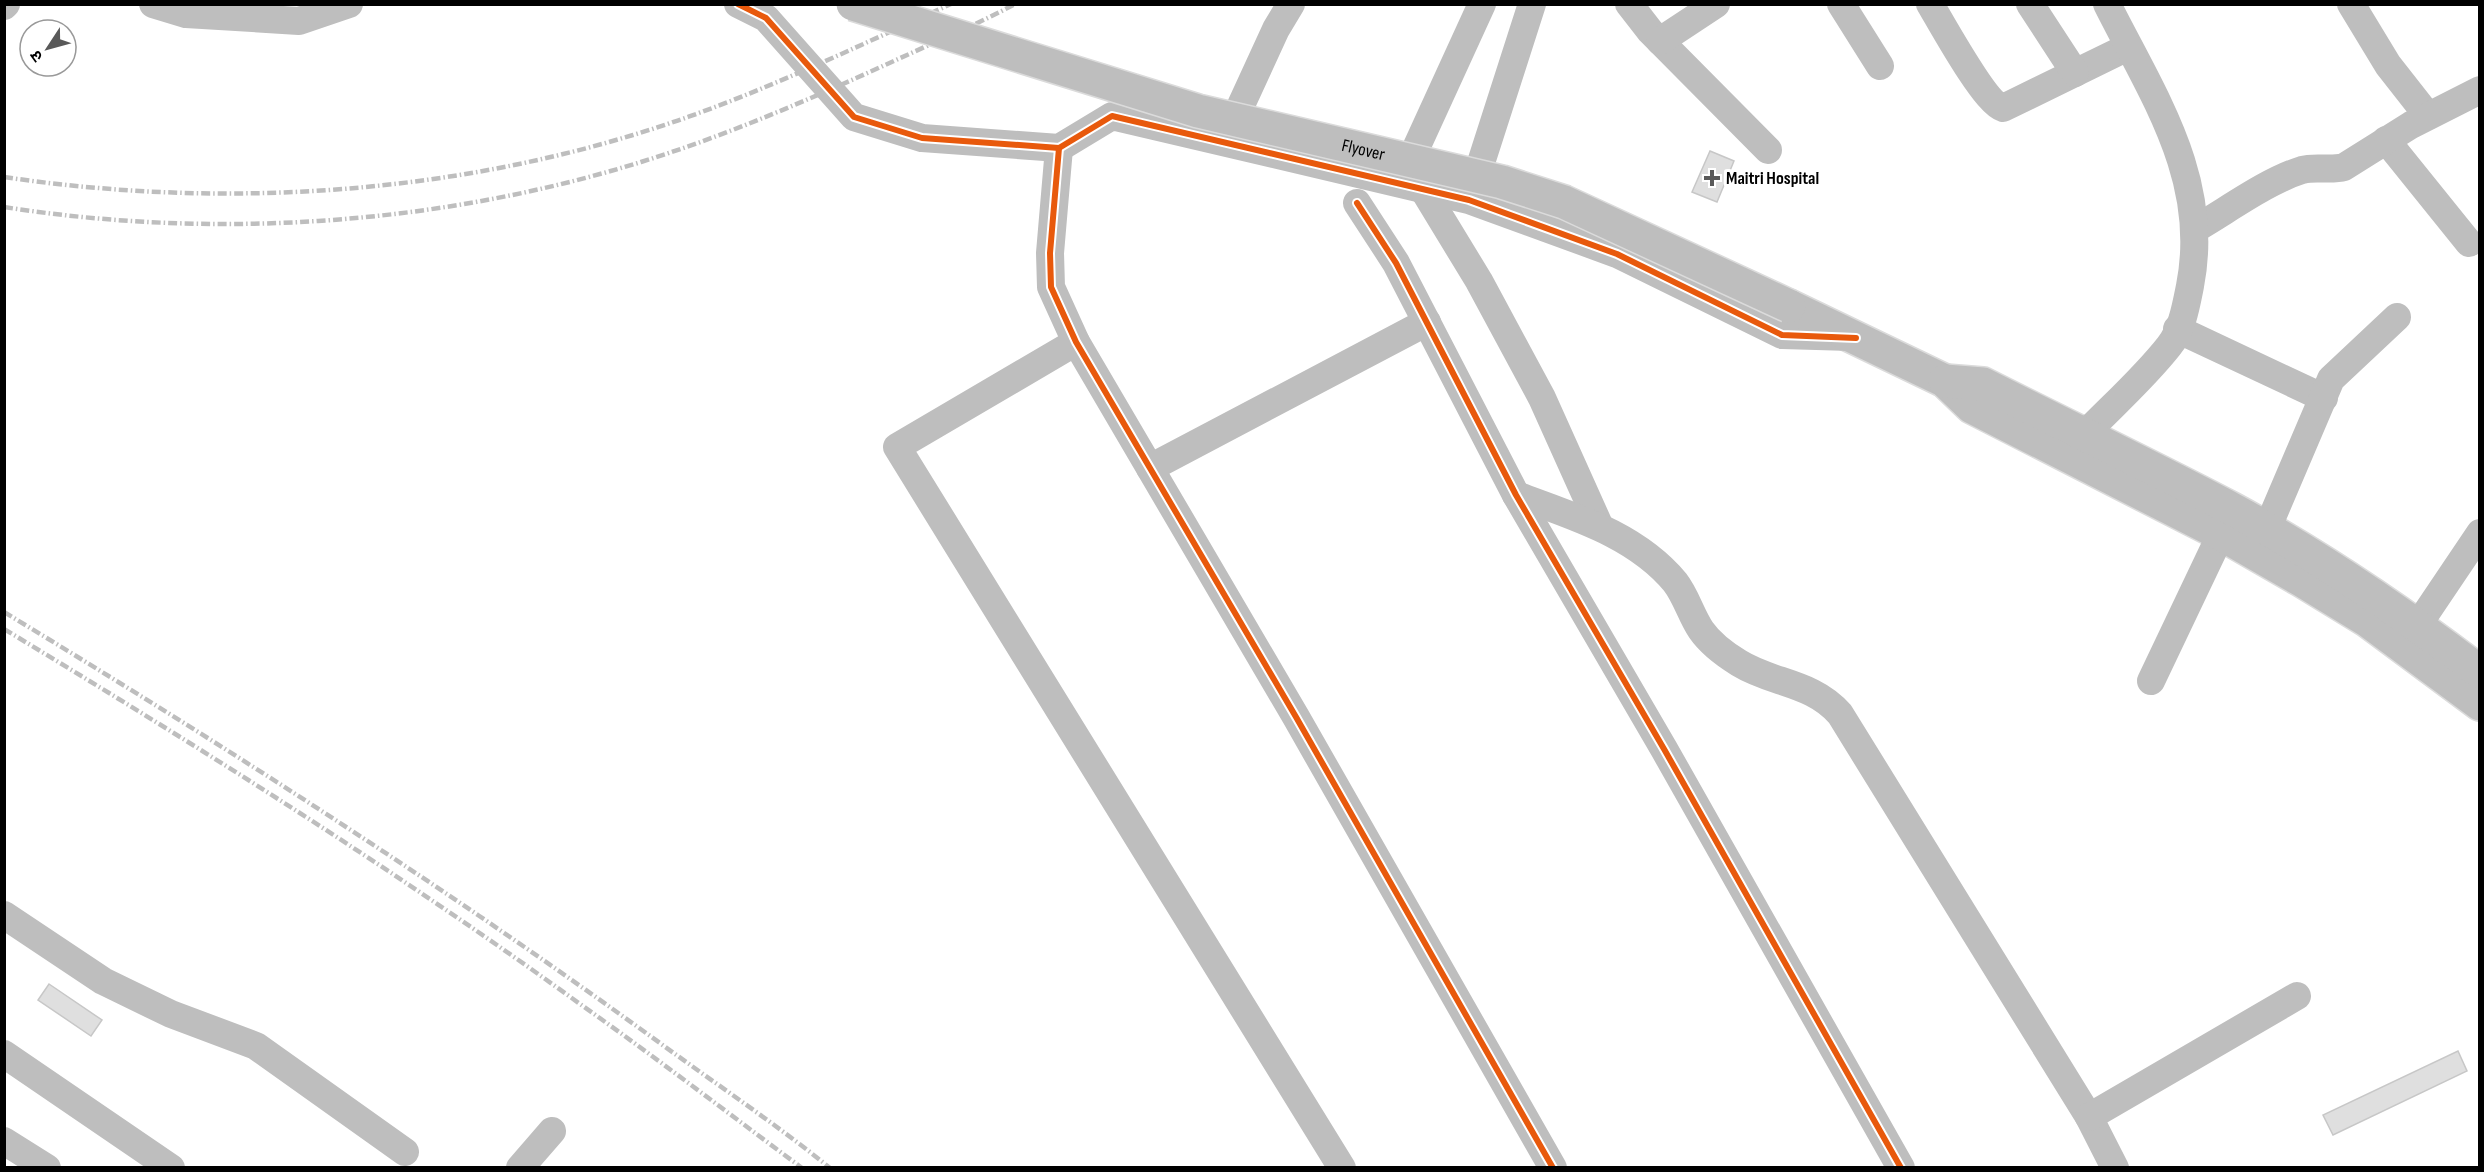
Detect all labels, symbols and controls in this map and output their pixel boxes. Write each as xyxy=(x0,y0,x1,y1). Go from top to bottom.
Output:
north arrow xyxy=(18,18,78,78)
text: उ xyxy=(26,46,48,65)
street label: Flyover xyxy=(1340,134,1387,165)
place label: Maitri Hospital xyxy=(1726,168,1819,189)
marker: Maitri Hospital xyxy=(1703,169,1721,187)

